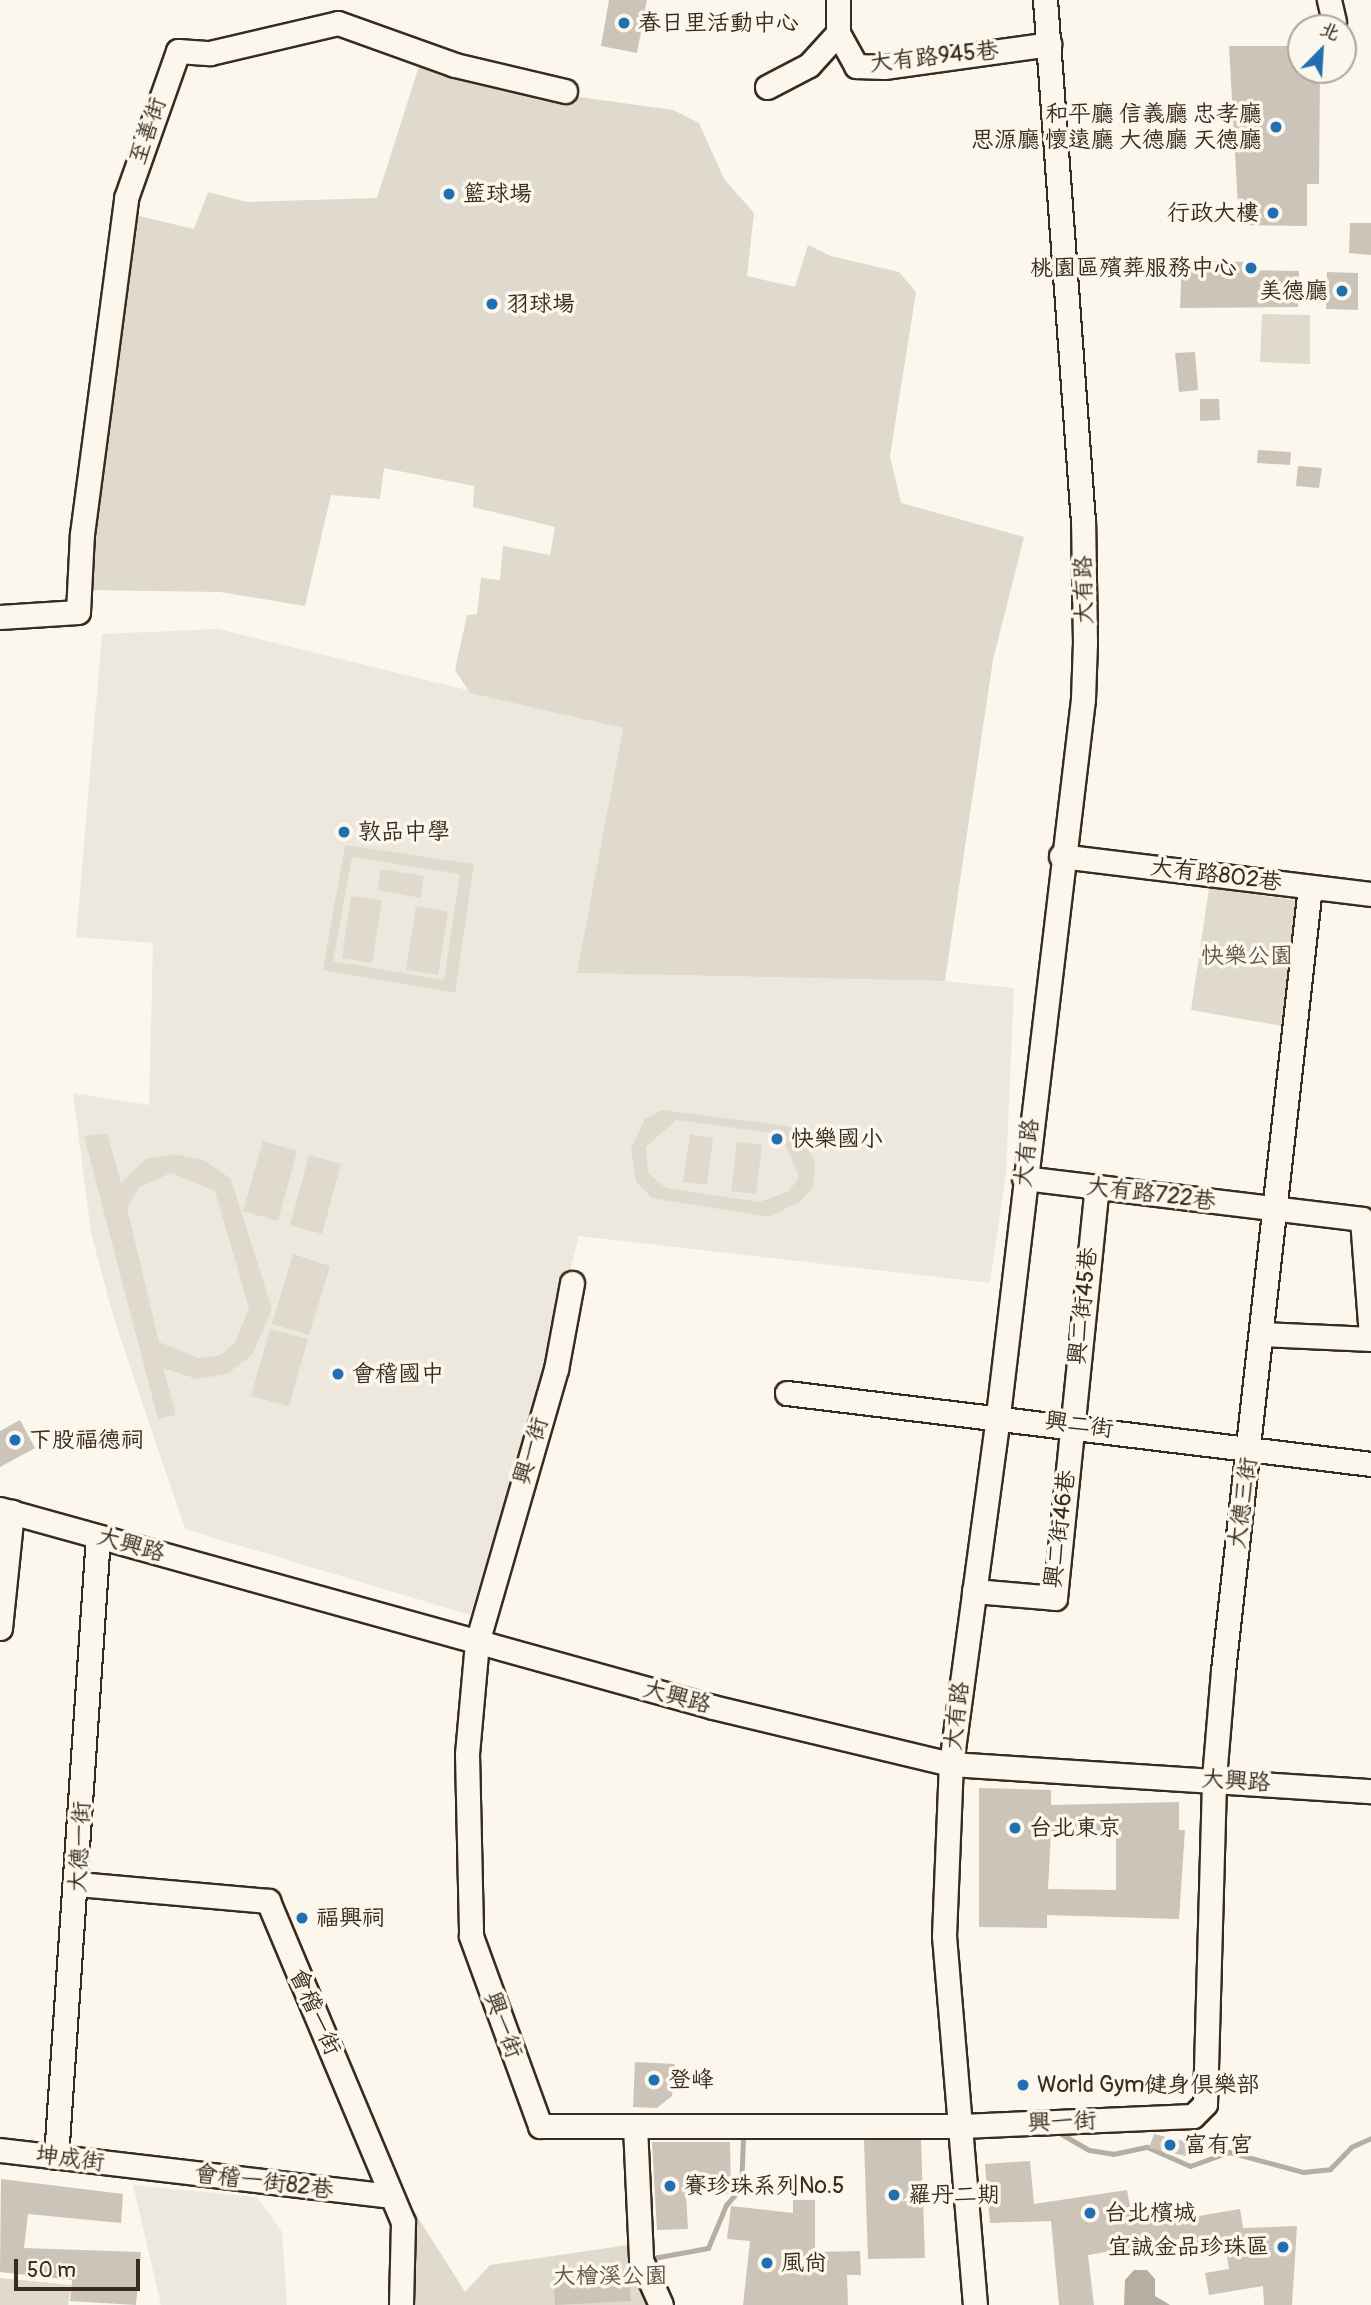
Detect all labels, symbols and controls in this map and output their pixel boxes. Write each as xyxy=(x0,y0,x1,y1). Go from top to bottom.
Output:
place label: 春日里活動中心 xyxy=(638,9,799,37)
north arrow xyxy=(1287,14,1357,84)
marker: 春日里活動中心 xyxy=(616,15,632,31)
text: 北 xyxy=(1316,17,1343,46)
street label: 大有路945巷 xyxy=(868,36,1000,78)
street label: 至善街 xyxy=(124,94,172,168)
place label: 和平廳 信義廳 忠孝廳 思源廳 懷遠廳 大德廳 天德廳 xyxy=(971,100,1262,154)
marker: 和平廳 信義廳 忠孝廳 思源廳 懷遠廳 大德廳 天德廳 xyxy=(1268,119,1284,135)
place label: 籃球場 xyxy=(463,180,532,208)
marker: 籃球場 xyxy=(441,186,457,202)
place label: 行政大樓 xyxy=(1167,199,1259,227)
marker: 行政大樓 xyxy=(1265,205,1281,221)
place label: 桃園區殯葬服務中心 xyxy=(1030,254,1237,282)
marker: 桃園區殯葬服務中心 xyxy=(1243,260,1259,276)
place label: 美德廳 xyxy=(1259,277,1328,305)
marker: 美德廳 xyxy=(1334,283,1350,299)
place label: 羽球場 xyxy=(506,290,575,318)
marker: 羽球場 xyxy=(484,296,500,312)
street label: 大有路 xyxy=(1070,555,1098,625)
place label: 敦品中學 xyxy=(358,818,450,846)
marker: 敦品中學 xyxy=(336,824,352,840)
street label: 大有路802巷 xyxy=(1149,853,1283,897)
park label: 快樂公園 xyxy=(1201,942,1293,970)
street label: 大有路 xyxy=(1009,1117,1045,1189)
place label: 快樂國小 xyxy=(791,1125,883,1153)
marker: 快樂國小 xyxy=(769,1131,785,1147)
street label: 大有路722巷 xyxy=(1085,1172,1217,1216)
street label: 興二街45巷 xyxy=(1063,1246,1103,1366)
place label: 會稽國中 xyxy=(352,1360,444,1388)
marker: 會稽國中 xyxy=(330,1366,346,1382)
street label: 興二街 xyxy=(1043,1407,1115,1443)
street label: 興一街 xyxy=(508,1414,554,1488)
place label: 下股福德祠 xyxy=(29,1426,144,1454)
marker: 下股福德祠 xyxy=(7,1432,23,1448)
street label: 大德三街 xyxy=(1223,1456,1263,1550)
street label: 興二街46巷 xyxy=(1039,1468,1081,1590)
street label: 大興路 xyxy=(94,1522,168,1568)
street label: 大興路 xyxy=(640,1675,714,1719)
street label: 大有路 xyxy=(939,1680,975,1752)
street label: 大興路 xyxy=(1201,1765,1271,1797)
street label: 大德一街 xyxy=(64,1800,96,1894)
place label: 台北東京 xyxy=(1029,1814,1121,1842)
marker: 台北東京 xyxy=(1007,1820,1023,1836)
place label: 福興祠 xyxy=(316,1904,385,1932)
marker: 福興祠 xyxy=(294,1910,310,1926)
street label: 會稽一街 xyxy=(284,1964,346,2060)
street label: 興一街 xyxy=(478,1988,528,2062)
place label: 登峰 xyxy=(668,2066,714,2094)
place label: World Gym健身俱樂部 xyxy=(1037,2071,1259,2099)
marker: 登峰 xyxy=(646,2072,662,2088)
marker: World Gym健身俱樂部 xyxy=(1015,2077,1031,2093)
street label: 興一街 xyxy=(1027,2107,1097,2137)
place label: 富有宮 xyxy=(1184,2131,1253,2159)
marker: 富有宮 xyxy=(1162,2137,1178,2153)
street label: 坤成街 xyxy=(34,2141,106,2177)
street label: 會稽一街82巷 xyxy=(193,2160,335,2204)
place label: 賽珍珠系列No.5 xyxy=(684,2172,844,2200)
marker: 賽珍珠系列No.5 xyxy=(662,2178,678,2194)
place label: 羅丹二期 xyxy=(908,2181,1000,2209)
marker: 羅丹二期 xyxy=(886,2187,902,2203)
place label: 台北檳城 xyxy=(1104,2199,1196,2227)
marker: 台北檳城 xyxy=(1082,2205,1098,2221)
place label: 宜誠金品珍珠區 xyxy=(1108,2233,1269,2261)
marker: 宜誠金品珍珠區 xyxy=(1275,2239,1291,2255)
scale bar xyxy=(18,2246,144,2290)
place label: 風尚 xyxy=(781,2249,827,2277)
marker: 風尚 xyxy=(759,2255,775,2271)
text: 50 m xyxy=(27,2257,76,2284)
park label: 大檜溪公園 xyxy=(553,2262,667,2290)

